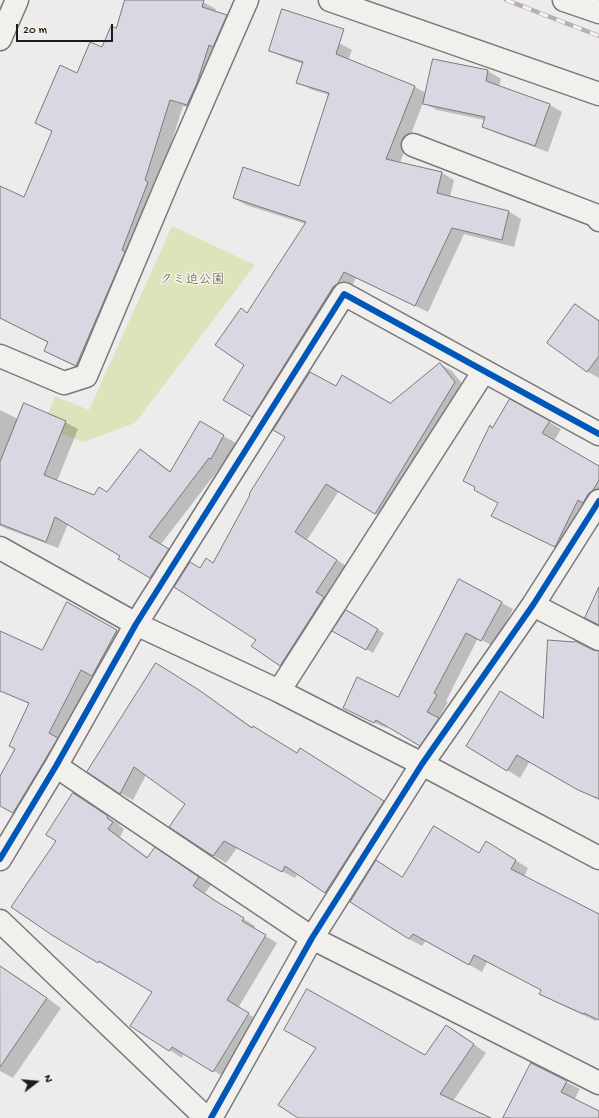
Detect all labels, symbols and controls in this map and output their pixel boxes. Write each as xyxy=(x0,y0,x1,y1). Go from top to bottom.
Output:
scale bar xyxy=(18,16,115,42)
text: 20 m xyxy=(23,24,47,38)
park label: クミ迫公園 xyxy=(160,273,224,289)
north arrow xyxy=(16,1062,56,1102)
text: N xyxy=(41,1074,54,1084)

